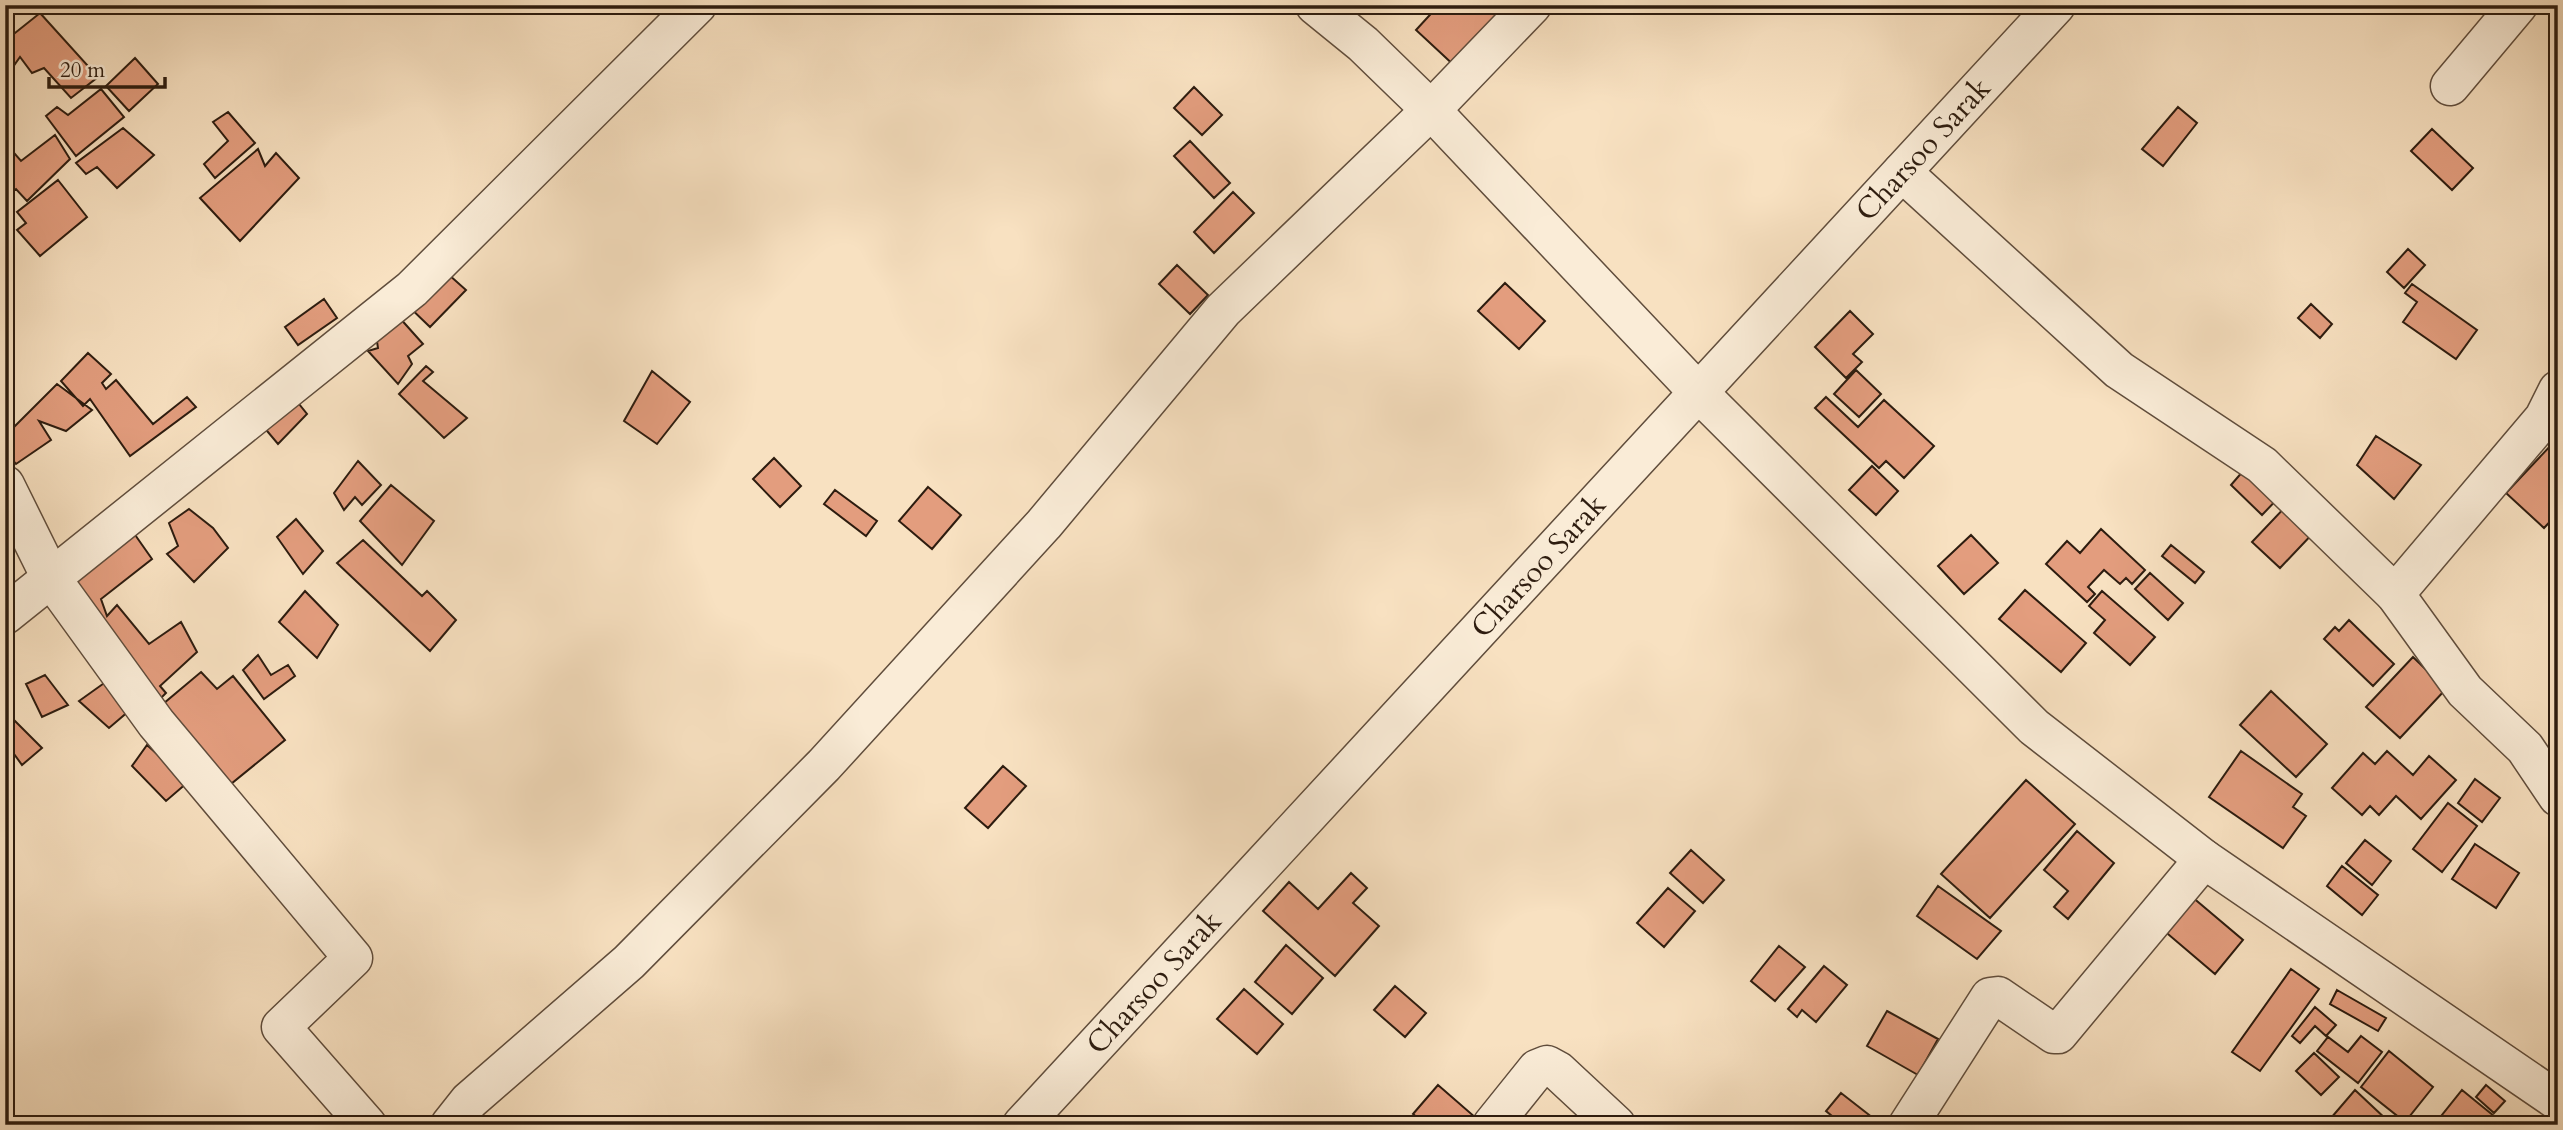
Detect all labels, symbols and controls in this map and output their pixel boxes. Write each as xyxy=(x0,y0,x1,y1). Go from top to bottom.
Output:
scale bar xyxy=(49,46,164,90)
text: 20 m xyxy=(60,56,105,85)
street label: Charsoo Sarak xyxy=(1846,69,2000,230)
street label: Charsoo Sarak xyxy=(1462,485,1615,647)
street label: Charsoo Sarak xyxy=(1077,902,1231,1064)

